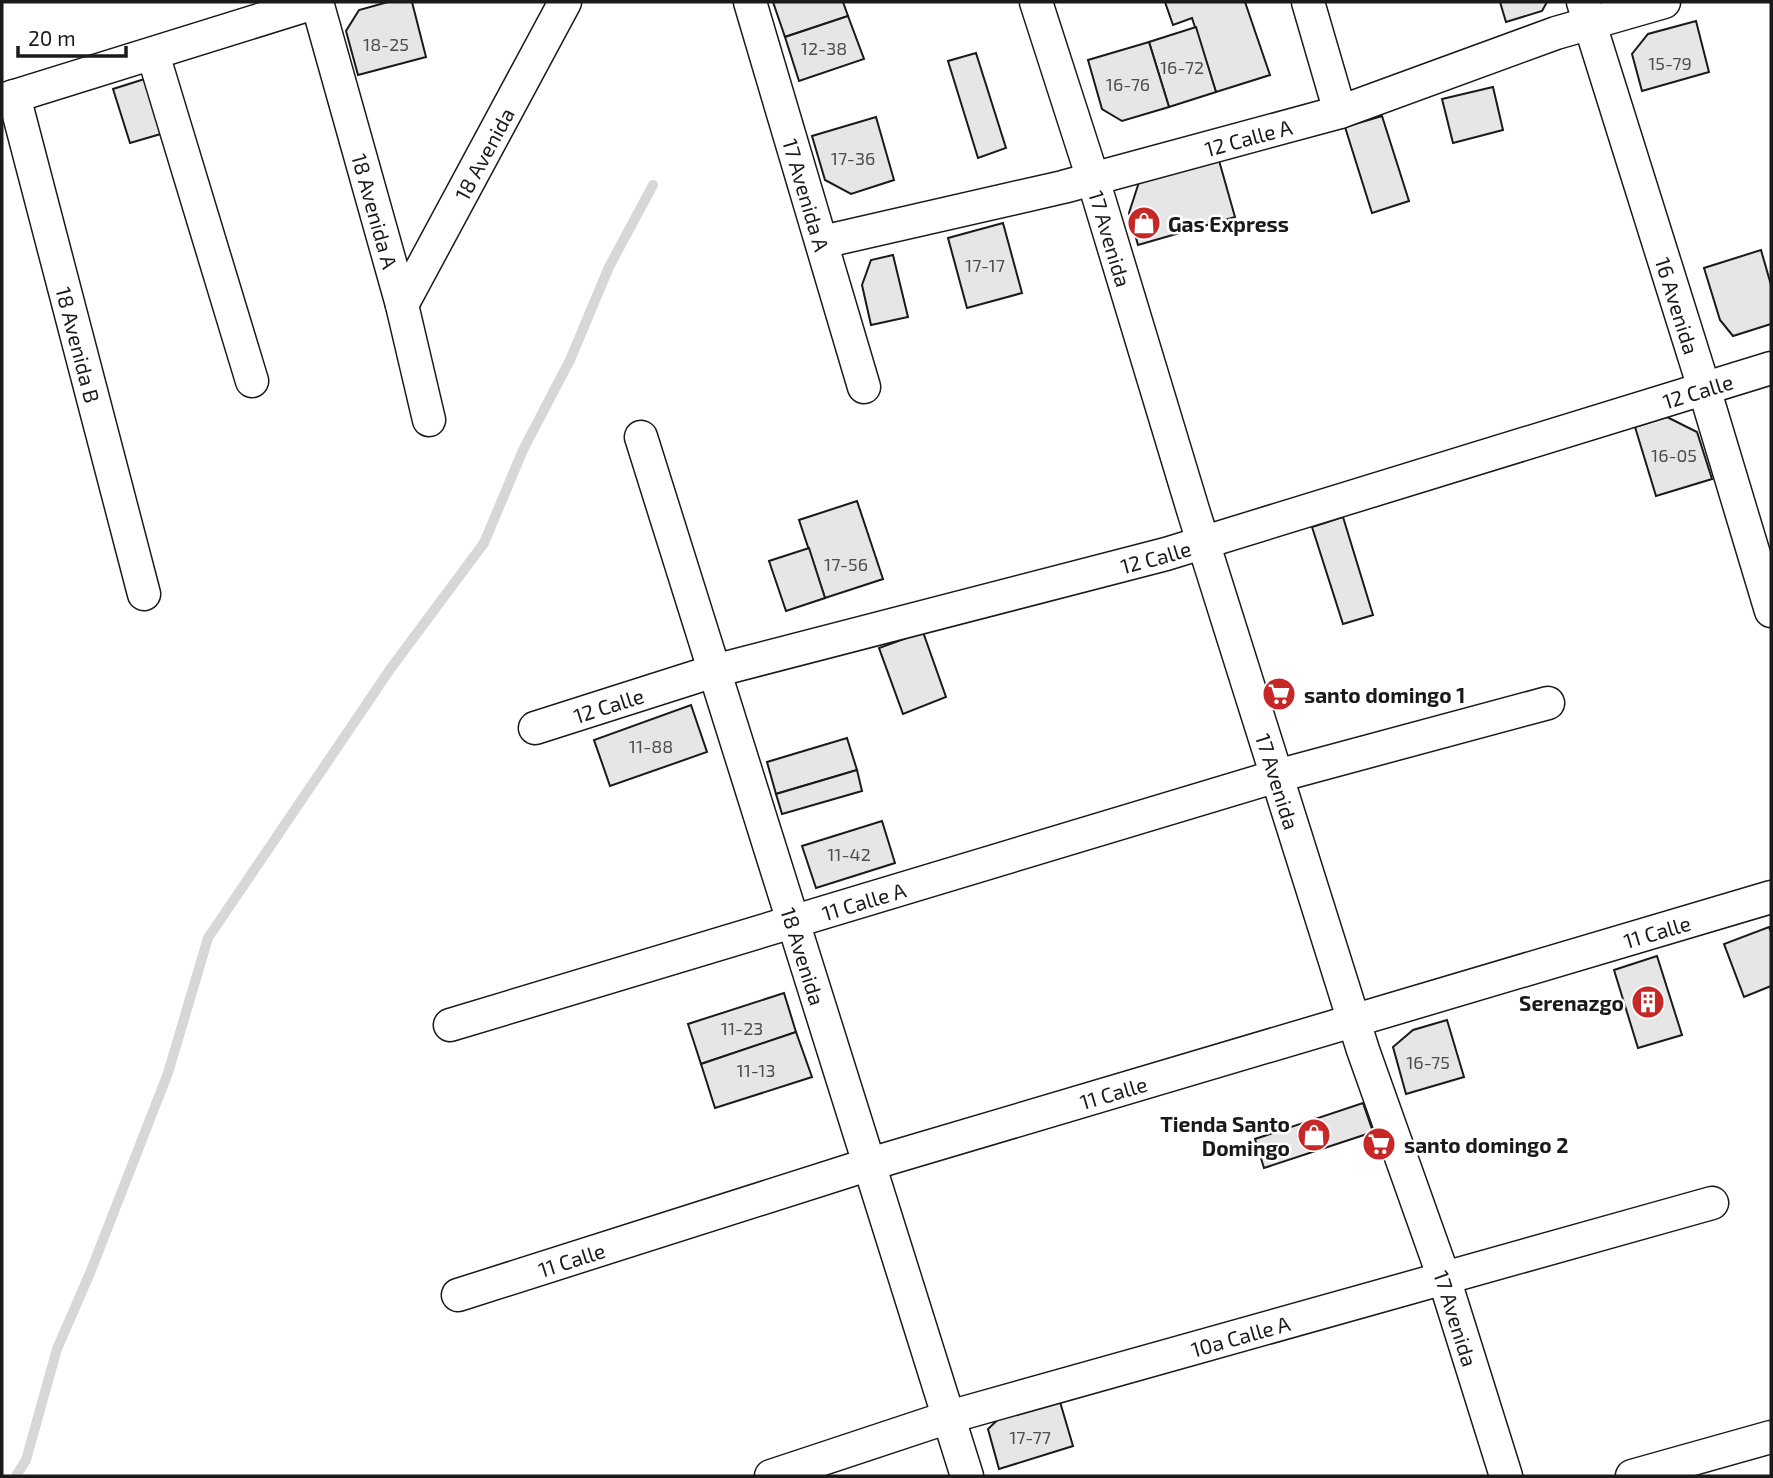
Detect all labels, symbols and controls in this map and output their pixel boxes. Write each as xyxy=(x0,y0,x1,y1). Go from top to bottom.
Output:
scale bar xyxy=(18,14,126,58)
text: 20 m xyxy=(28,25,76,50)
house number: 18-25 xyxy=(363,33,409,55)
house number: 12-38 xyxy=(801,37,847,59)
house number: 15-79 xyxy=(1648,52,1692,74)
house number: 16-72 xyxy=(1160,56,1204,78)
house number: 16-76 xyxy=(1106,73,1150,95)
street label: 18 Avenida xyxy=(448,103,518,204)
street label: 12 Calle A xyxy=(1202,113,1295,161)
street label: 17 Avenida A xyxy=(779,135,836,254)
house number: 17-36 xyxy=(831,147,875,169)
street label: 18 Avenida A xyxy=(348,151,404,271)
street label: 17 Avenida xyxy=(1085,187,1137,290)
shop icon: Gas Express xyxy=(1125,204,1163,242)
place label: Gas Express xyxy=(1168,211,1289,236)
house number: 17-17 xyxy=(965,254,1005,276)
street label: 16 Avenida xyxy=(1651,254,1705,357)
street label: 18 Avenida B xyxy=(52,284,106,405)
street label: 12 Calle xyxy=(1660,368,1736,413)
house number: 16-05 xyxy=(1651,444,1697,466)
street label: 12 Calle xyxy=(1118,535,1194,578)
house number: 17-56 xyxy=(824,553,868,575)
supermarket icon: santo domingo 1 xyxy=(1260,675,1298,713)
street label: 12 Calle xyxy=(570,682,647,727)
place label: santo domingo 1 xyxy=(1304,682,1465,707)
street label: 17 Avenida xyxy=(1252,730,1305,832)
house number: 11-88 xyxy=(629,735,673,757)
house number: 11-42 xyxy=(827,843,871,865)
street label: 11 Calle A xyxy=(819,876,908,925)
street label: 18 Avenida xyxy=(777,904,831,1008)
street label: 11 Calle xyxy=(1620,909,1693,953)
building icon: Serenazgo xyxy=(1629,983,1667,1021)
place label: Serenazgo xyxy=(1519,990,1624,1015)
house number: 11-23 xyxy=(721,1017,763,1039)
house number: 16-75 xyxy=(1406,1051,1450,1073)
house number: 11-13 xyxy=(736,1059,776,1081)
street label: 11 Calle xyxy=(1077,1070,1150,1114)
place label: Tienda Santo Domingo xyxy=(1160,1111,1290,1160)
shop icon: Tienda Santo Domingo xyxy=(1295,1116,1333,1154)
supermarket icon: santo domingo 2 xyxy=(1360,1125,1398,1163)
place label: santo domingo 2 xyxy=(1404,1132,1568,1157)
street label: 11 Calle xyxy=(535,1237,608,1281)
street label: 17 Avenida xyxy=(1430,1267,1483,1369)
street label: 10a Calle A xyxy=(1188,1310,1293,1361)
house number: 17-77 xyxy=(1009,1426,1051,1448)

